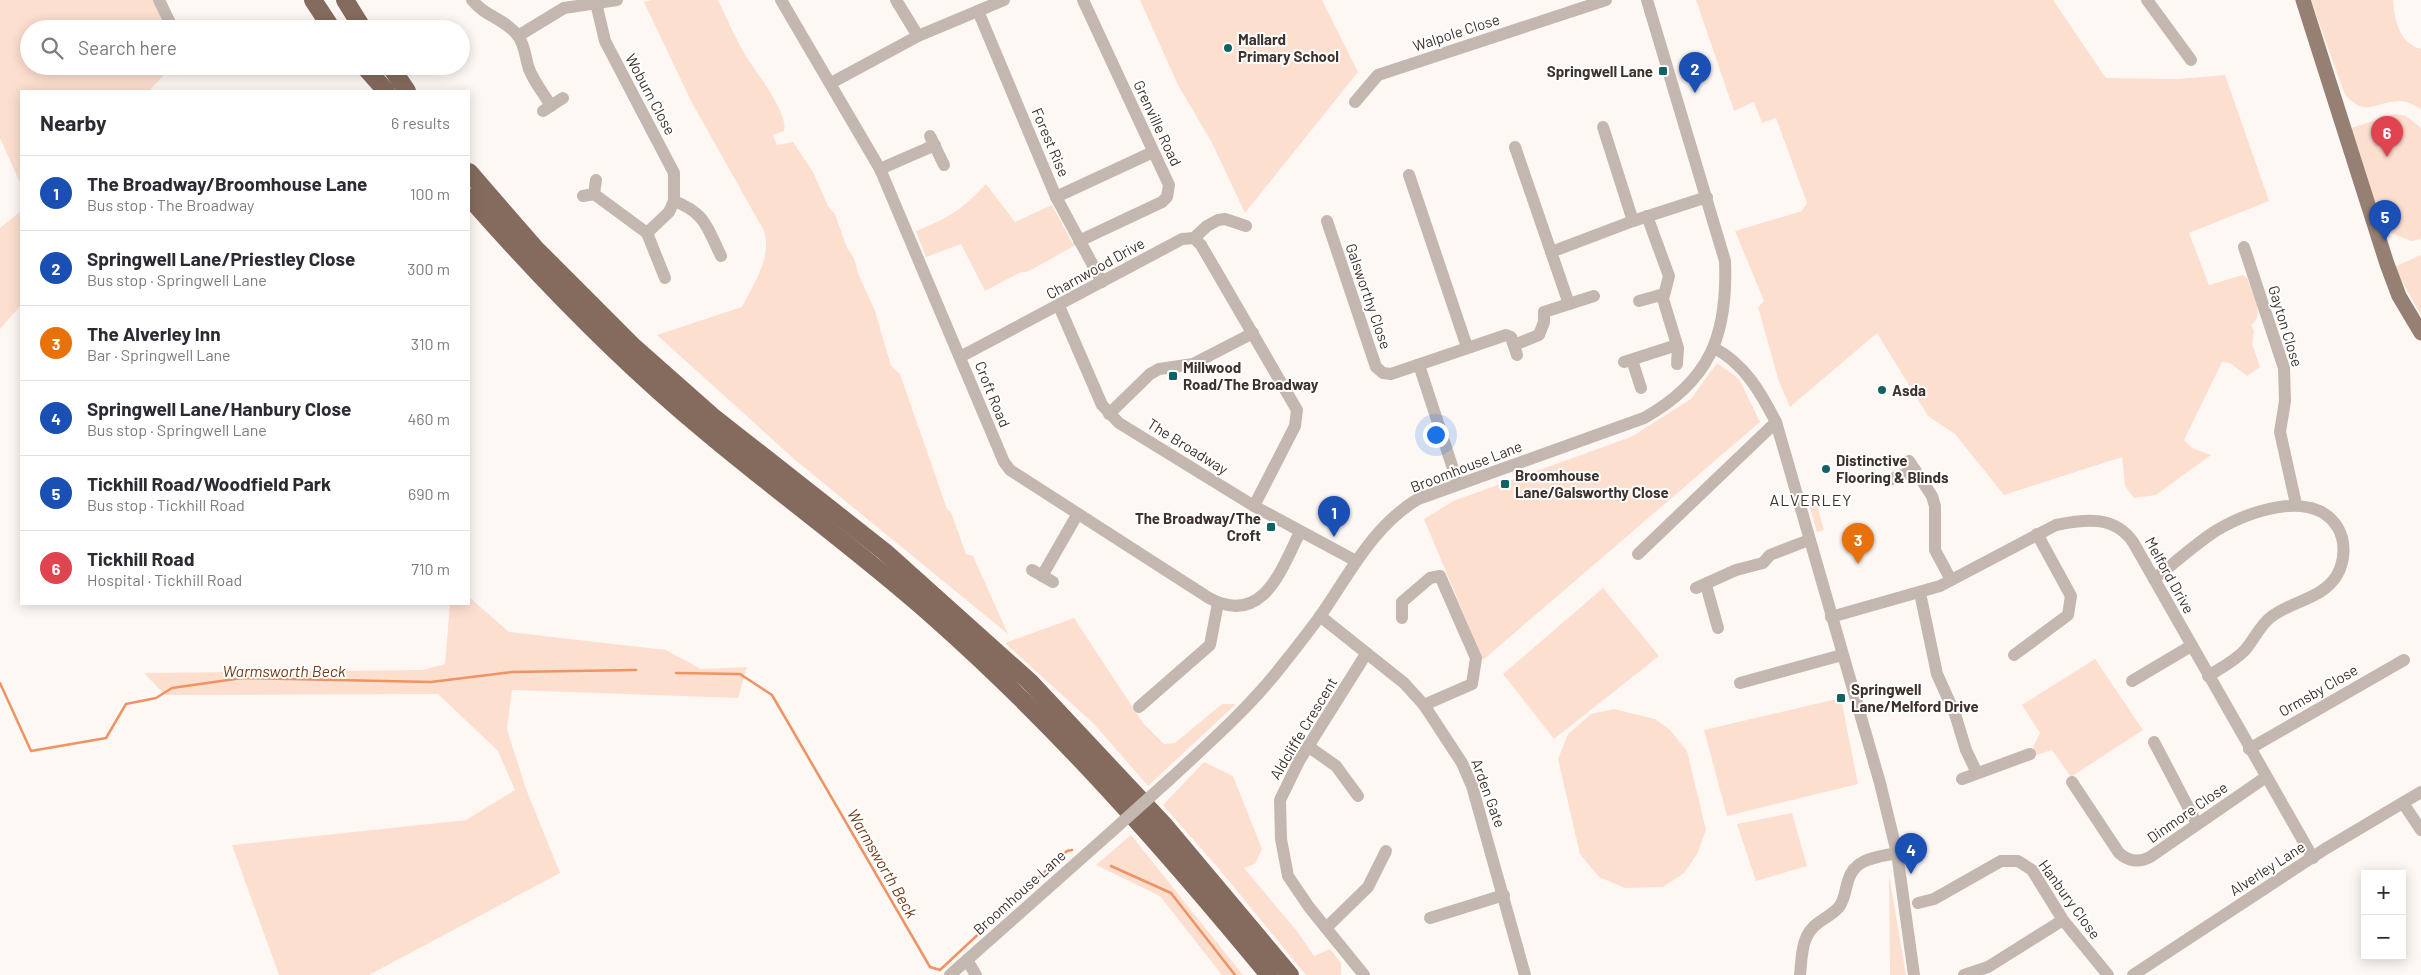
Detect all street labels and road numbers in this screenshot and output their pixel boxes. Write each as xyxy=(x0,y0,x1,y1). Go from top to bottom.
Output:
street label: Walpole Close xyxy=(1410,9,1502,55)
street label: Woburn Close xyxy=(622,50,680,138)
street label: Grenville Road xyxy=(1130,77,1186,169)
street label: Forest Rise xyxy=(1028,105,1074,179)
street label: Charnwood Drive xyxy=(1043,234,1147,302)
street label: Galsworthy Close xyxy=(1342,241,1396,351)
street label: Gayton Close xyxy=(2265,283,2307,369)
street label: Croft Road xyxy=(972,358,1014,430)
street label: The Broadway xyxy=(1144,414,1232,478)
street label: Broomhouse Lane xyxy=(1408,436,1524,496)
street label: Melford Drive xyxy=(2142,533,2198,617)
street label: Ormsby Close xyxy=(2275,660,2361,720)
street label: Aldcliffe Crescent xyxy=(1266,674,1340,782)
street label: Arden Gate xyxy=(1468,756,1510,830)
street label: Dinmore Close xyxy=(2143,778,2231,846)
street label: Alverley Lane xyxy=(2226,837,2308,899)
street label: Broomhouse Lane xyxy=(969,846,1069,938)
street label: Hanbury Close xyxy=(2035,856,2105,942)

